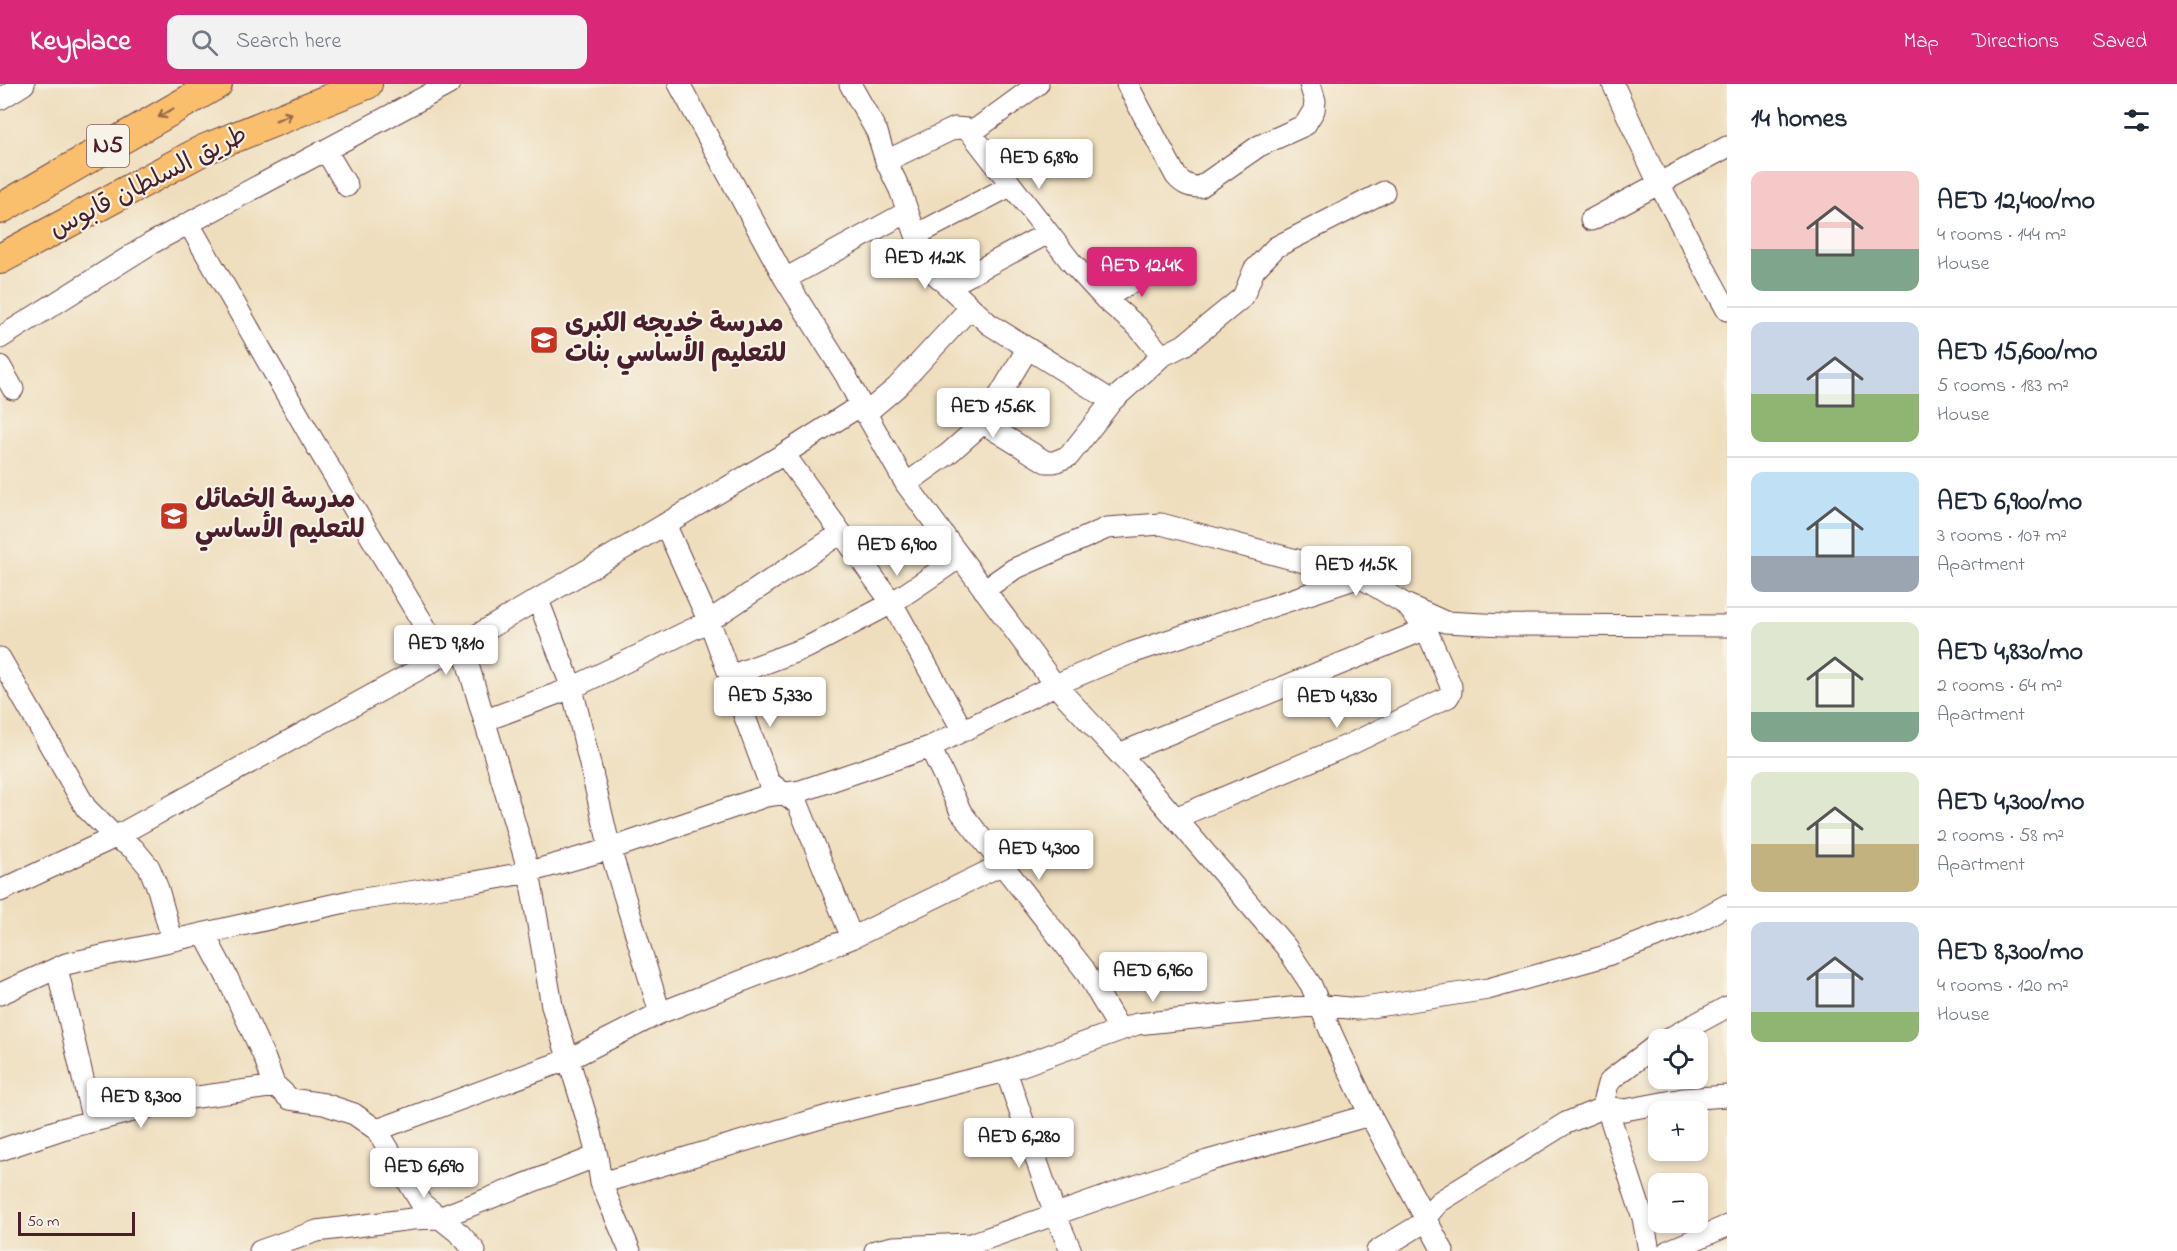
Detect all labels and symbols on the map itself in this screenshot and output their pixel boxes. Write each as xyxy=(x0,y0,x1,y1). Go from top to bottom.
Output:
one-way arrow xyxy=(158,107,175,119)
one-way arrow xyxy=(274,111,292,122)
street label: طريق السلطان قابوس xyxy=(43,117,255,249)
road number: N5 xyxy=(87,125,129,167)
pin: AED 6,890 xyxy=(970,139,1108,190)
pin: AED 11.2K xyxy=(856,239,994,290)
pin: AED 12.4K xyxy=(1073,247,1211,298)
place label: مدرسة خديجه الكبرى للتعليم الأساسي بنات xyxy=(565,306,786,376)
school or university icon: مدرسة خديجه الكبرى للتعليم الأساسي بنات xyxy=(528,324,560,356)
pin: AED 15.6K xyxy=(924,388,1062,439)
place label: مدرسة الخمائل للتعليم الأساسي xyxy=(195,482,365,552)
school or university icon: مدرسة الخمائل للتعليم الأساسي xyxy=(158,500,190,532)
pin: AED 6,900 xyxy=(828,526,966,577)
pin: AED 11.5K xyxy=(1287,546,1425,597)
pin: AED 9,810 xyxy=(377,625,515,676)
pin: AED 5,330 xyxy=(701,677,839,728)
pin: AED 4,830 xyxy=(1268,678,1406,729)
pin: AED 4,300 xyxy=(970,830,1108,881)
pin: AED 6,960 xyxy=(1084,952,1222,1003)
pin: AED 8,300 xyxy=(72,1078,210,1129)
pin: AED 6,280 xyxy=(950,1118,1088,1169)
pin: AED 6,690 xyxy=(355,1148,493,1199)
scale bar xyxy=(18,1209,135,1236)

